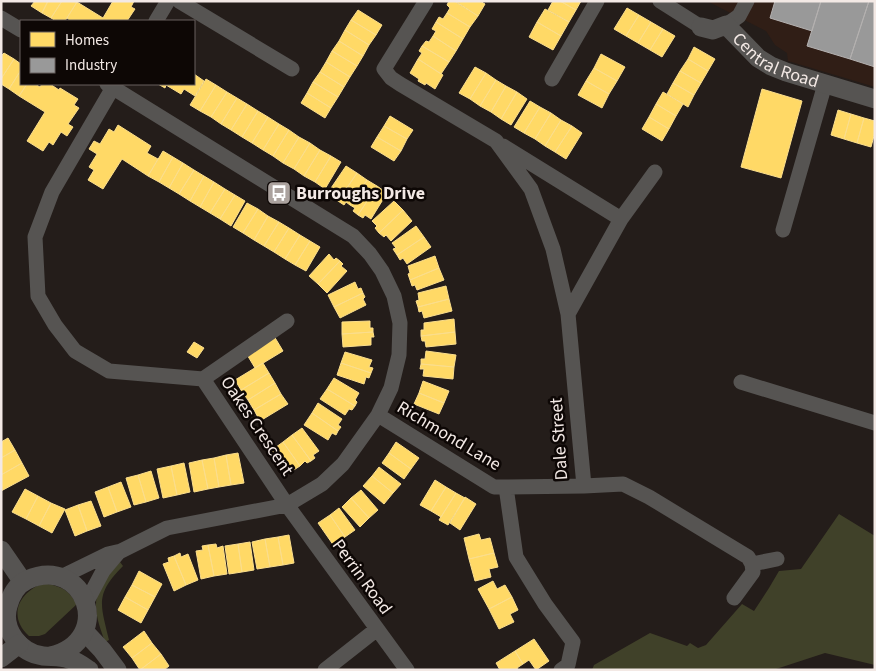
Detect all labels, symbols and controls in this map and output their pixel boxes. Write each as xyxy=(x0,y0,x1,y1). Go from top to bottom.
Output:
legend xyxy=(20,20,195,85)
street label: Central Road xyxy=(727,27,822,94)
text: Homes xyxy=(65,30,109,51)
text: Industry xyxy=(65,55,117,76)
bus stop icon: Burroughs Drive xyxy=(266,180,292,206)
place label: Burroughs Drive xyxy=(296,181,425,206)
street label: Oakes Crescent xyxy=(214,371,300,481)
street label: Richmond Lane xyxy=(392,395,506,477)
street label: Dale Street xyxy=(544,397,574,481)
street label: Perrin Road xyxy=(326,534,398,620)

